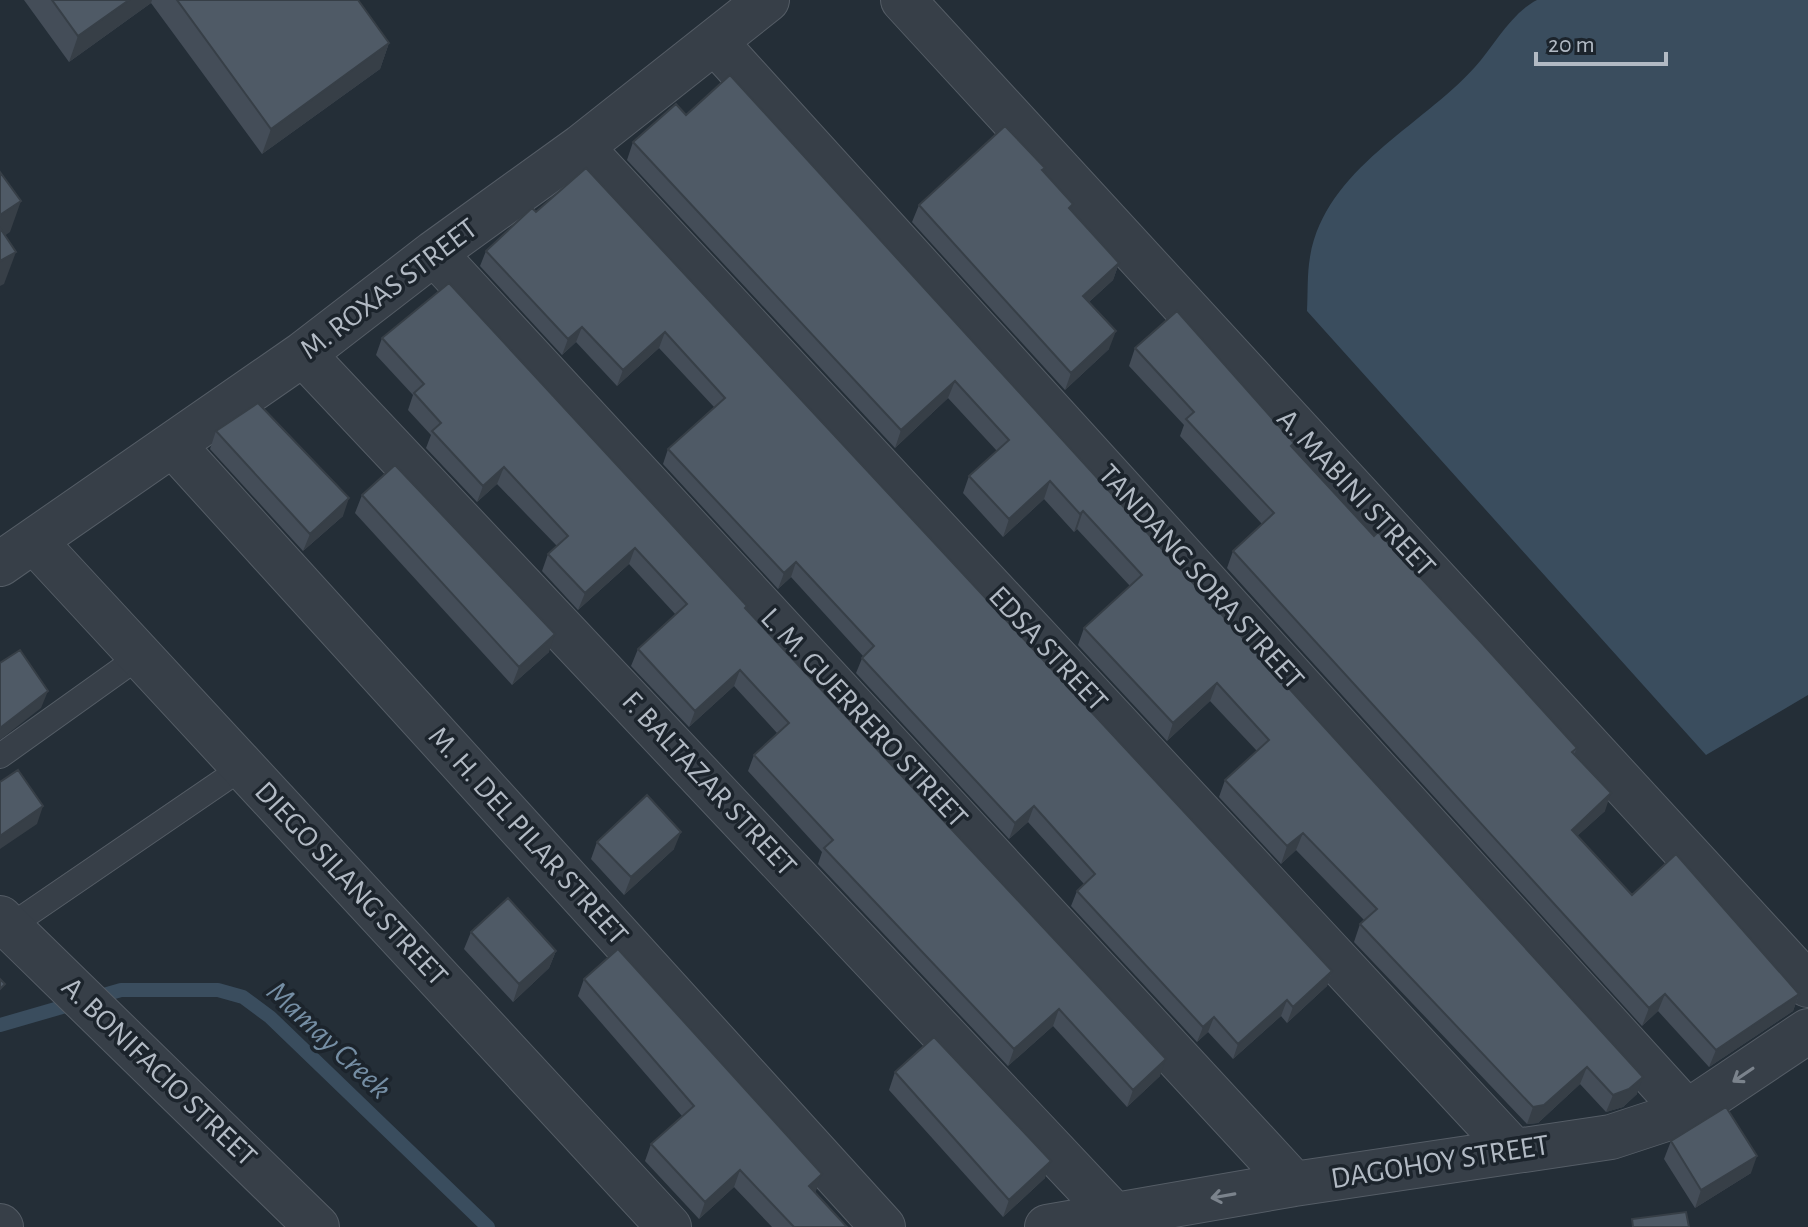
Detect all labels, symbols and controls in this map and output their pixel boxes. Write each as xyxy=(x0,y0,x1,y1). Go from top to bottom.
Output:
scale bar xyxy=(1536,16,1666,66)
text: 20 m xyxy=(1548,33,1595,57)
street label: M. ROXAS STREET xyxy=(295,213,483,365)
street label: A. MABINI STREET xyxy=(1271,404,1441,583)
street label: TANDANG SORA STREET xyxy=(1093,459,1310,695)
street label: EDSA STREET xyxy=(983,581,1113,718)
street label: L. M. GUERRERO STREET xyxy=(755,603,973,834)
street label: F. BALTAZAR STREET xyxy=(616,686,802,882)
street label: M. H. DEL PILAR STREET xyxy=(423,721,634,951)
street label: DIEGO SILANG STREET xyxy=(249,776,453,992)
street label: A. BONIFACIO STREET xyxy=(56,972,262,1173)
water label: Mamay Creek xyxy=(261,975,397,1105)
one-way arrow xyxy=(1733,1066,1755,1083)
street label: DAGOHOY STREET xyxy=(1329,1130,1551,1194)
one-way arrow xyxy=(1211,1189,1236,1204)

